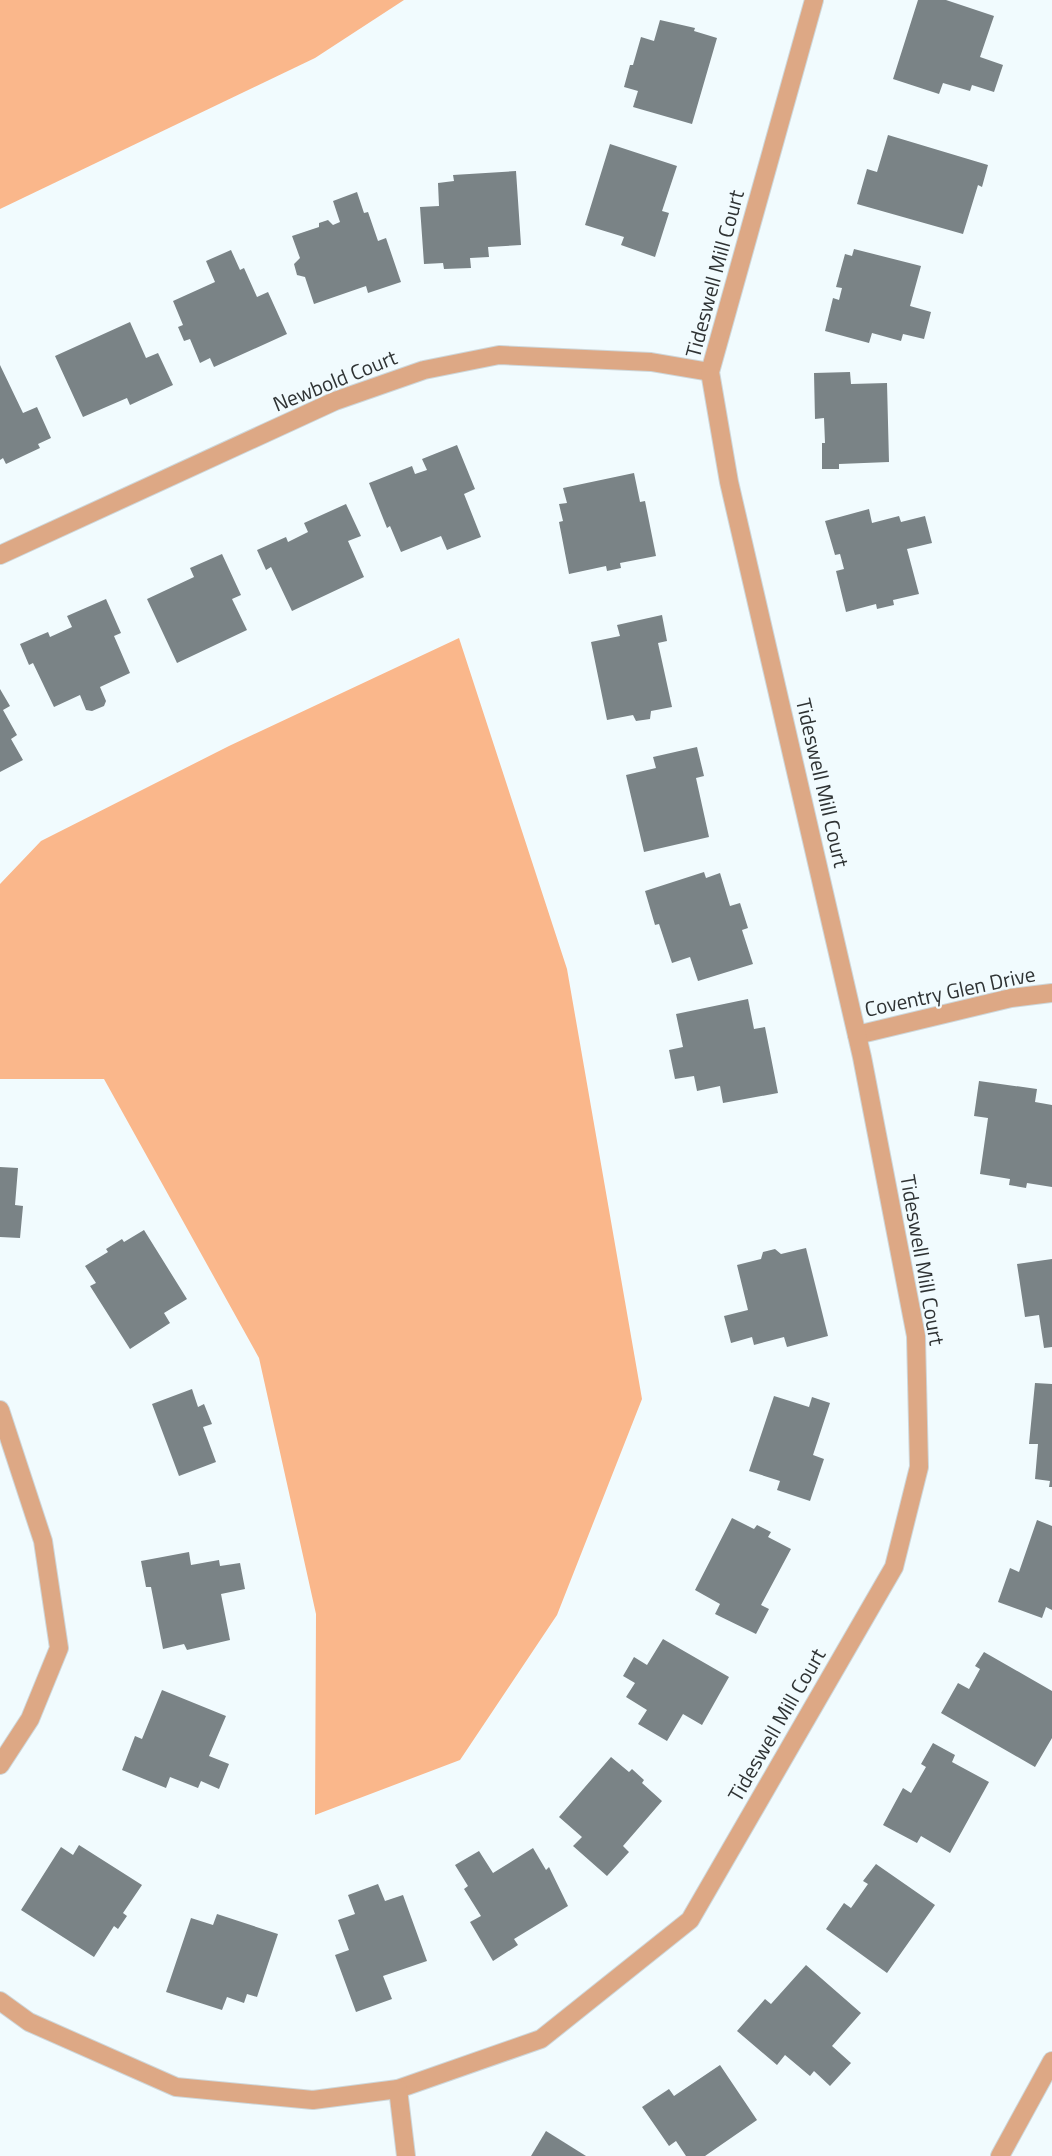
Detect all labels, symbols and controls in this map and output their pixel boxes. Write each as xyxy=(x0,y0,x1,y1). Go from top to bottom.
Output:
street label: Tideswell Mill Court xyxy=(676,186,752,361)
street label: Newbold Court xyxy=(268,340,402,420)
street label: Tideswell Mill Court xyxy=(788,695,858,871)
street label: Coventry Glen Drive xyxy=(862,957,1038,1025)
street label: Tideswell Mill Court xyxy=(892,1172,954,1348)
street label: Tideswell Mill Court xyxy=(719,1641,833,1807)

